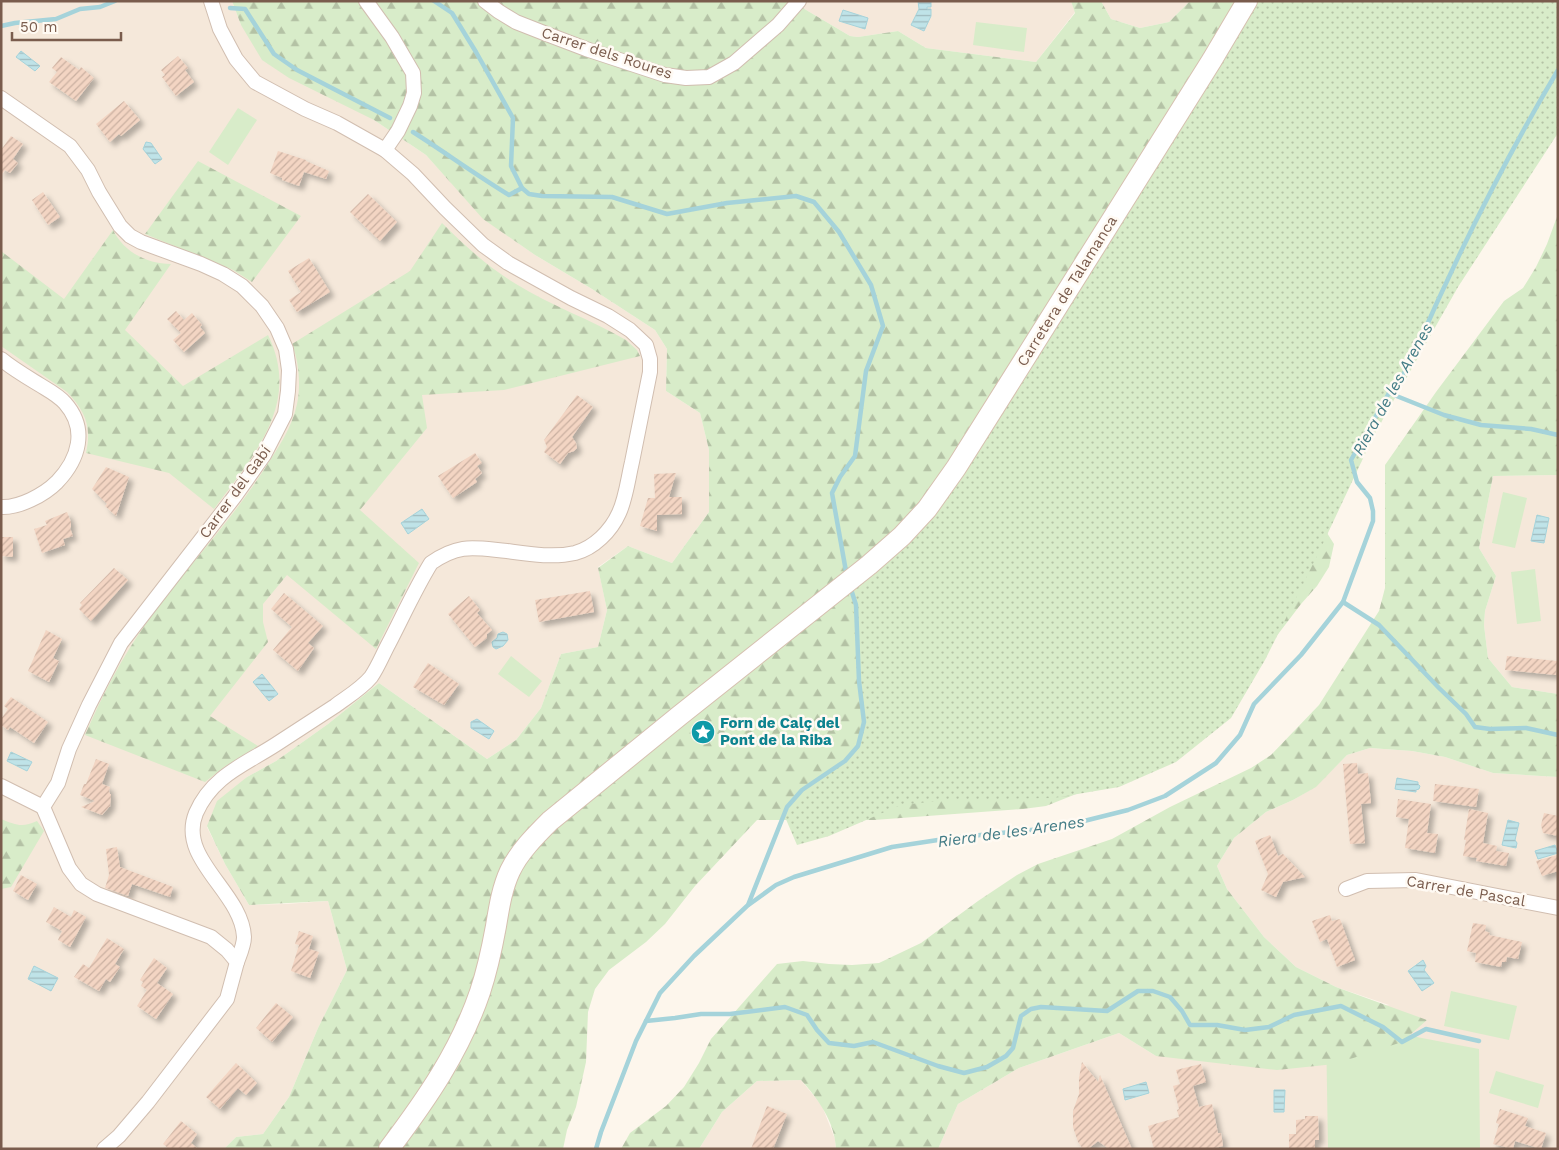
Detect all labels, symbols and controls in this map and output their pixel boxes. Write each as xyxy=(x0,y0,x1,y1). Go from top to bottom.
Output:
scale bar xyxy=(12,10,121,42)
text: 50 m xyxy=(20,18,57,36)
street label: Carrer dels Roures xyxy=(539,23,675,83)
street label: Carretera de Talamanca xyxy=(1013,212,1121,370)
water label: Riera de les Arenes xyxy=(1348,320,1437,459)
street label: Carrer del Gabí xyxy=(195,442,275,542)
place label: Forn de Calç del Pont de la Riba xyxy=(720,714,840,749)
place icon: Forn de Calç del Pont de la Riba xyxy=(690,719,716,745)
water label: Riera de les Arenes xyxy=(936,812,1086,851)
street label: Carrer de Pascal xyxy=(1405,872,1527,910)

